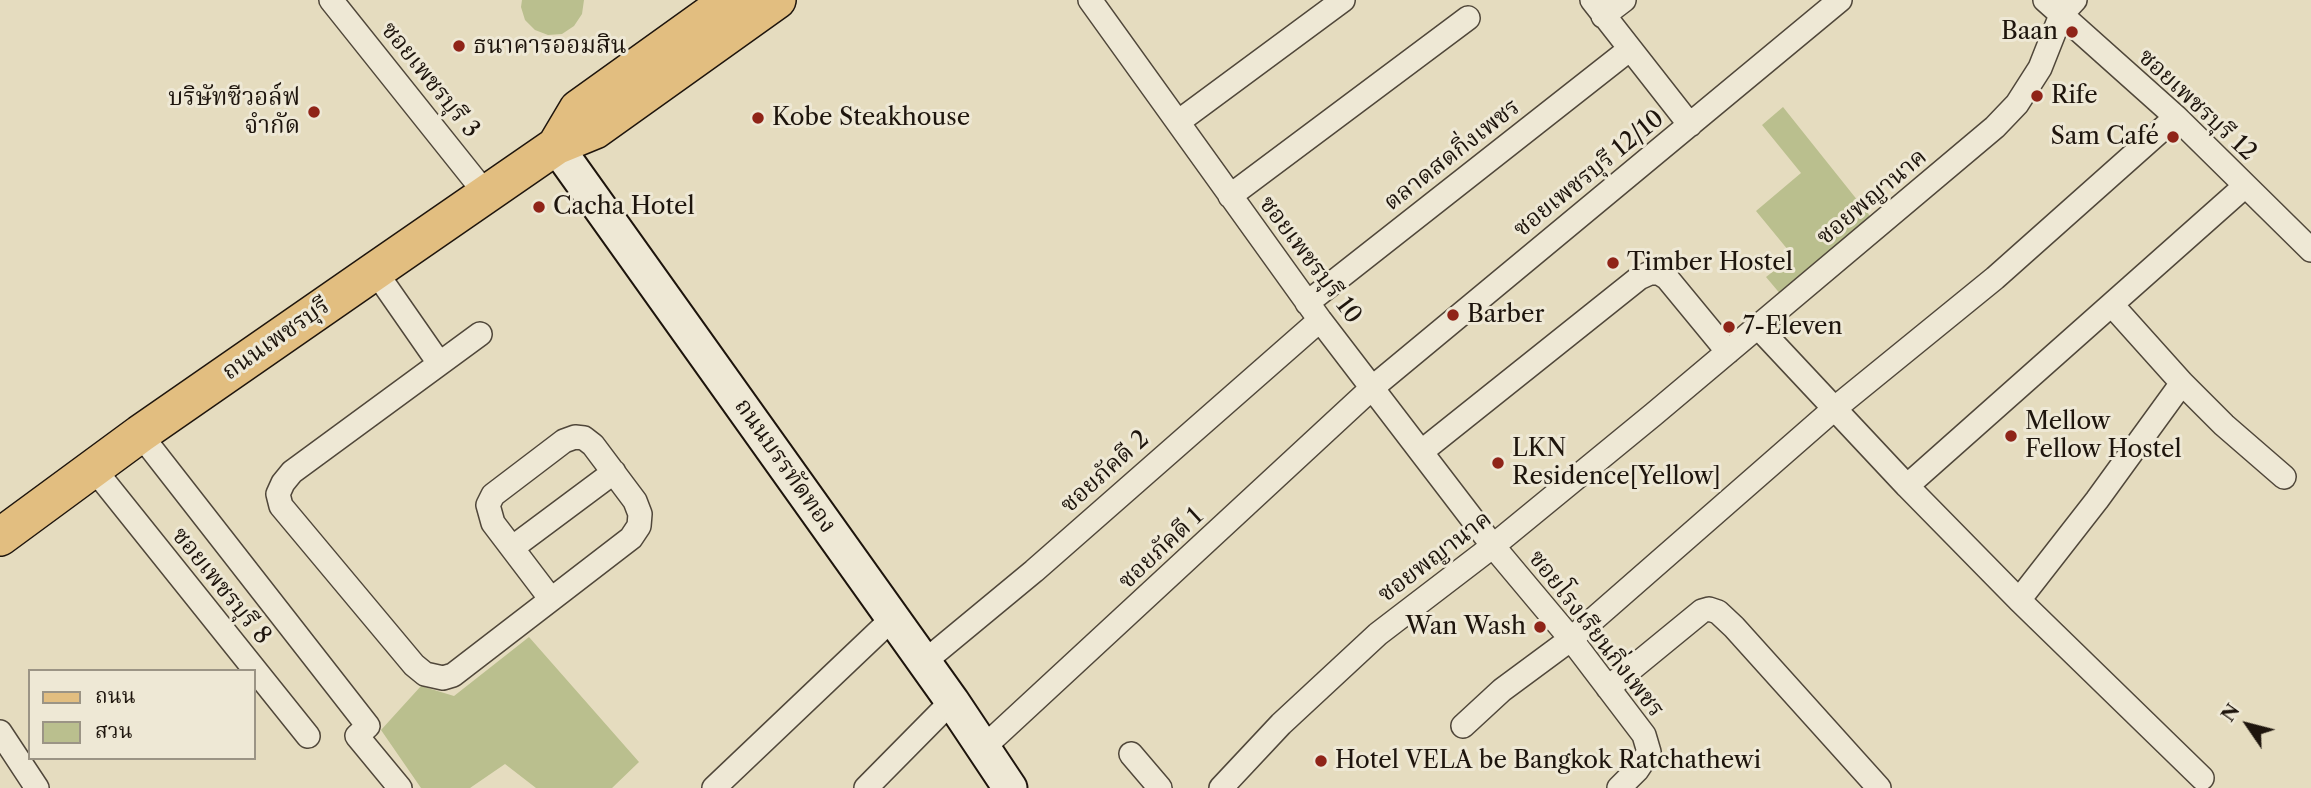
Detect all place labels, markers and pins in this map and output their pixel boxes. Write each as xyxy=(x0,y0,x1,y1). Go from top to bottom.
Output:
place label: Baan xyxy=(2001,18,2058,46)
marker: Baan xyxy=(2064,24,2080,40)
place label: ธนาคารออมสิน xyxy=(473,32,627,60)
marker: ธนาคารออมสิน xyxy=(451,38,467,54)
place label: Rife xyxy=(2051,82,2098,110)
place label: บริษัทซีวอล์ฟ จำกัด xyxy=(168,84,300,140)
marker: Rife xyxy=(2029,88,2045,104)
marker: บริษัทซีวอล์ฟ จำกัด xyxy=(306,104,322,120)
place label: Kobe Steakhouse xyxy=(772,104,970,132)
marker: Kobe Steakhouse xyxy=(750,110,766,126)
place label: Sam Café xyxy=(2050,123,2159,151)
marker: Sam Café xyxy=(2165,129,2181,145)
place label: Cacha Hotel xyxy=(553,193,695,221)
marker: Cacha Hotel xyxy=(531,199,547,215)
place label: Timber Hostel xyxy=(1627,249,1793,277)
marker: Timber Hostel xyxy=(1605,255,1621,271)
place label: Barber xyxy=(1467,301,1545,329)
marker: Barber xyxy=(1445,307,1461,323)
place label: 7-Eleven xyxy=(1743,313,1842,341)
marker: 7-Eleven xyxy=(1721,319,1737,335)
place label: Mellow Fellow Hostel xyxy=(2025,408,2182,464)
marker: Mellow Fellow Hostel xyxy=(2003,428,2019,444)
place label: LKN Residence[Yellow] xyxy=(1512,435,1721,491)
marker: LKN Residence[Yellow] xyxy=(1490,455,1506,471)
place label: Wan Wash xyxy=(1405,613,1526,641)
marker: Wan Wash xyxy=(1532,619,1548,635)
place label: Hotel VELA be Bangkok Ratchathewi xyxy=(1335,747,1761,775)
marker: Hotel VELA be Bangkok Ratchathewi xyxy=(1313,753,1329,769)

